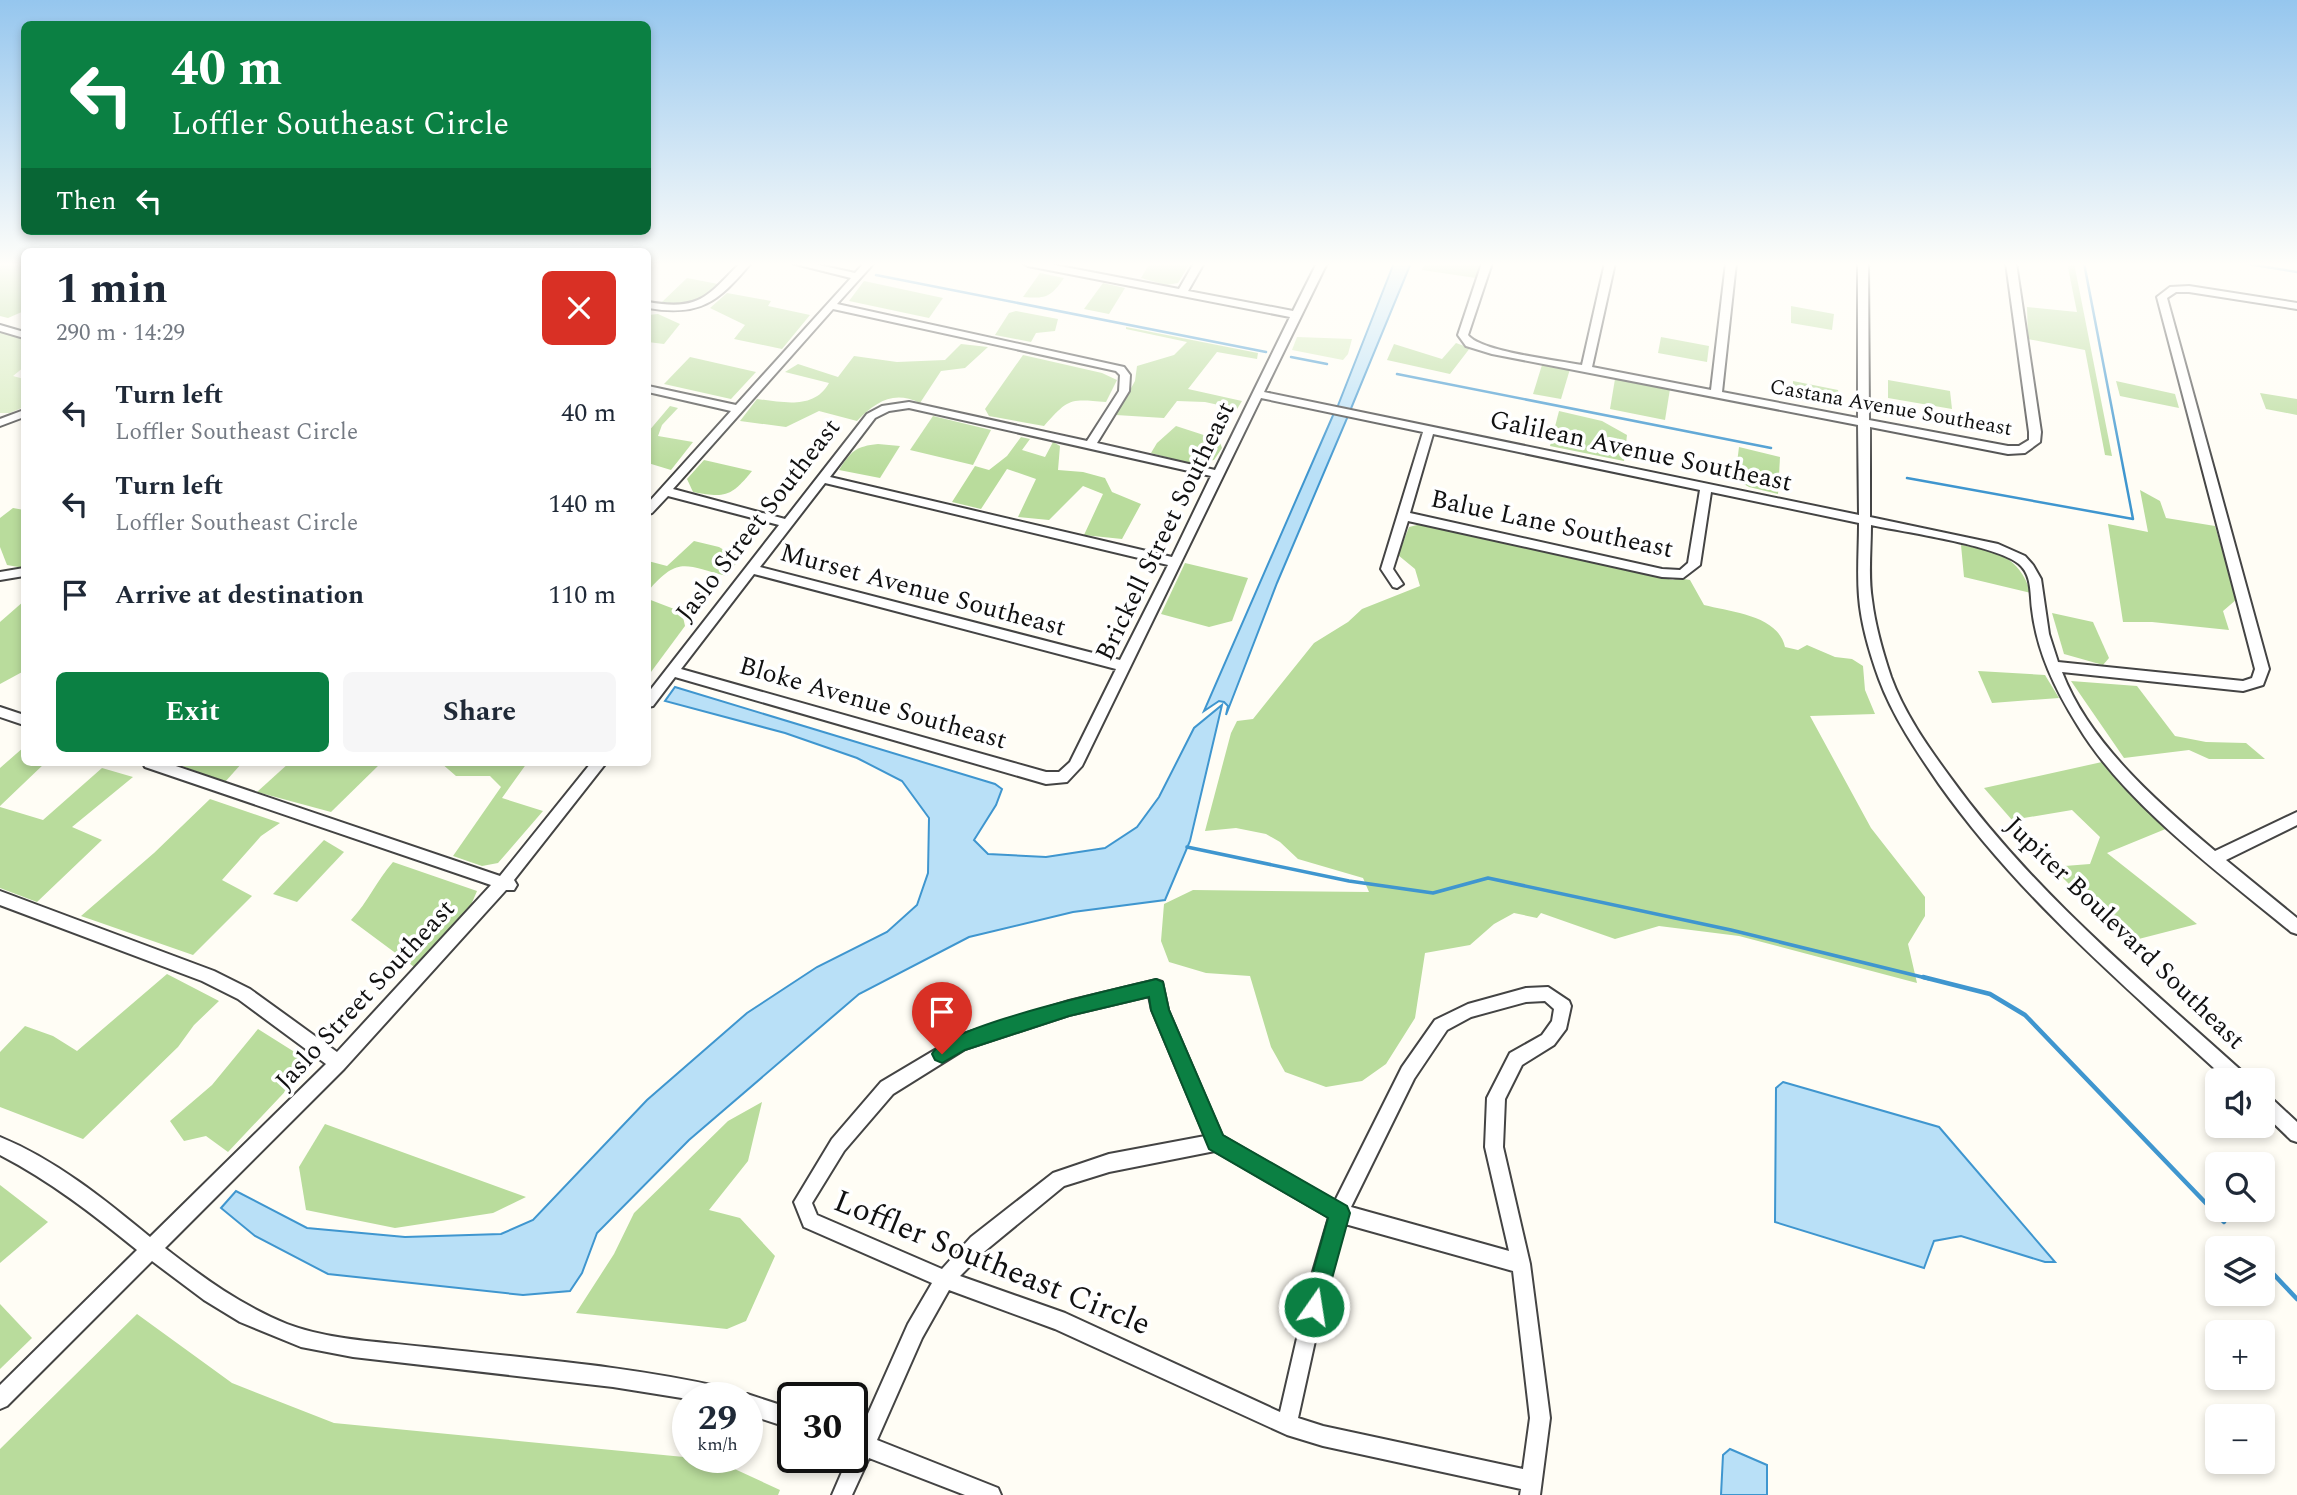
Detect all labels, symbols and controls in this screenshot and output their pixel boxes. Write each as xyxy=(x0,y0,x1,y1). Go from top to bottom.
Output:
text: 40 m xyxy=(171,32,282,107)
icon: left xyxy=(56,49,147,140)
text: Loffler Southeast Circle xyxy=(171,100,509,149)
text: Then xyxy=(56,181,116,221)
icon: left xyxy=(130,182,168,220)
text: 1 min xyxy=(56,258,168,321)
button: close xyxy=(542,271,616,345)
text: 290 m · 14:29 xyxy=(56,316,185,351)
street label: Castana Avenue Southeast xyxy=(1767,371,2015,445)
text: Turn left xyxy=(115,375,223,415)
text: 40 m xyxy=(561,393,616,433)
icon: left xyxy=(56,394,94,432)
street label: Brickell Street Southeast xyxy=(1085,395,1245,667)
street label: Galilean Avenue Southeast xyxy=(1486,399,1796,503)
street label: Jaslo Street Southeast xyxy=(666,410,850,630)
text: Loffler Southeast Circle xyxy=(115,415,358,450)
text: Turn left xyxy=(115,466,223,506)
street label: Balue Lane Southeast xyxy=(1427,479,1677,569)
text: 140 m xyxy=(548,484,616,524)
icon: left xyxy=(56,485,94,523)
text: Loffler Southeast Circle xyxy=(115,506,358,541)
street label: Murset Avenue Southeast xyxy=(776,533,1070,647)
text: Arrive at destination xyxy=(115,575,364,615)
text: 110 m xyxy=(548,575,616,615)
icon: arrive xyxy=(56,576,94,614)
street label: Bloke Avenue Southeast xyxy=(734,646,1012,760)
button: Exit xyxy=(56,672,329,752)
button: Share xyxy=(343,672,616,752)
street label: Jupiter Boulevard Southeast xyxy=(1995,807,2255,1059)
street label: Jaslo Street Southeast xyxy=(265,890,465,1100)
pin xyxy=(912,982,972,1054)
icon: arrive xyxy=(923,993,961,1031)
map controls xyxy=(2205,1068,2275,1474)
button: sound xyxy=(2205,1068,2275,1138)
button: search xyxy=(2205,1152,2275,1222)
street label: Loffler Southeast Circle xyxy=(826,1177,1158,1349)
button: layers xyxy=(2205,1236,2275,1306)
position arrow xyxy=(1277,1270,1351,1344)
button: + xyxy=(2205,1320,2275,1390)
speed limit sign: 30 xyxy=(777,1382,868,1473)
text: 29 xyxy=(698,1392,737,1445)
button: − xyxy=(2205,1404,2275,1474)
text: km/h xyxy=(697,1431,738,1458)

